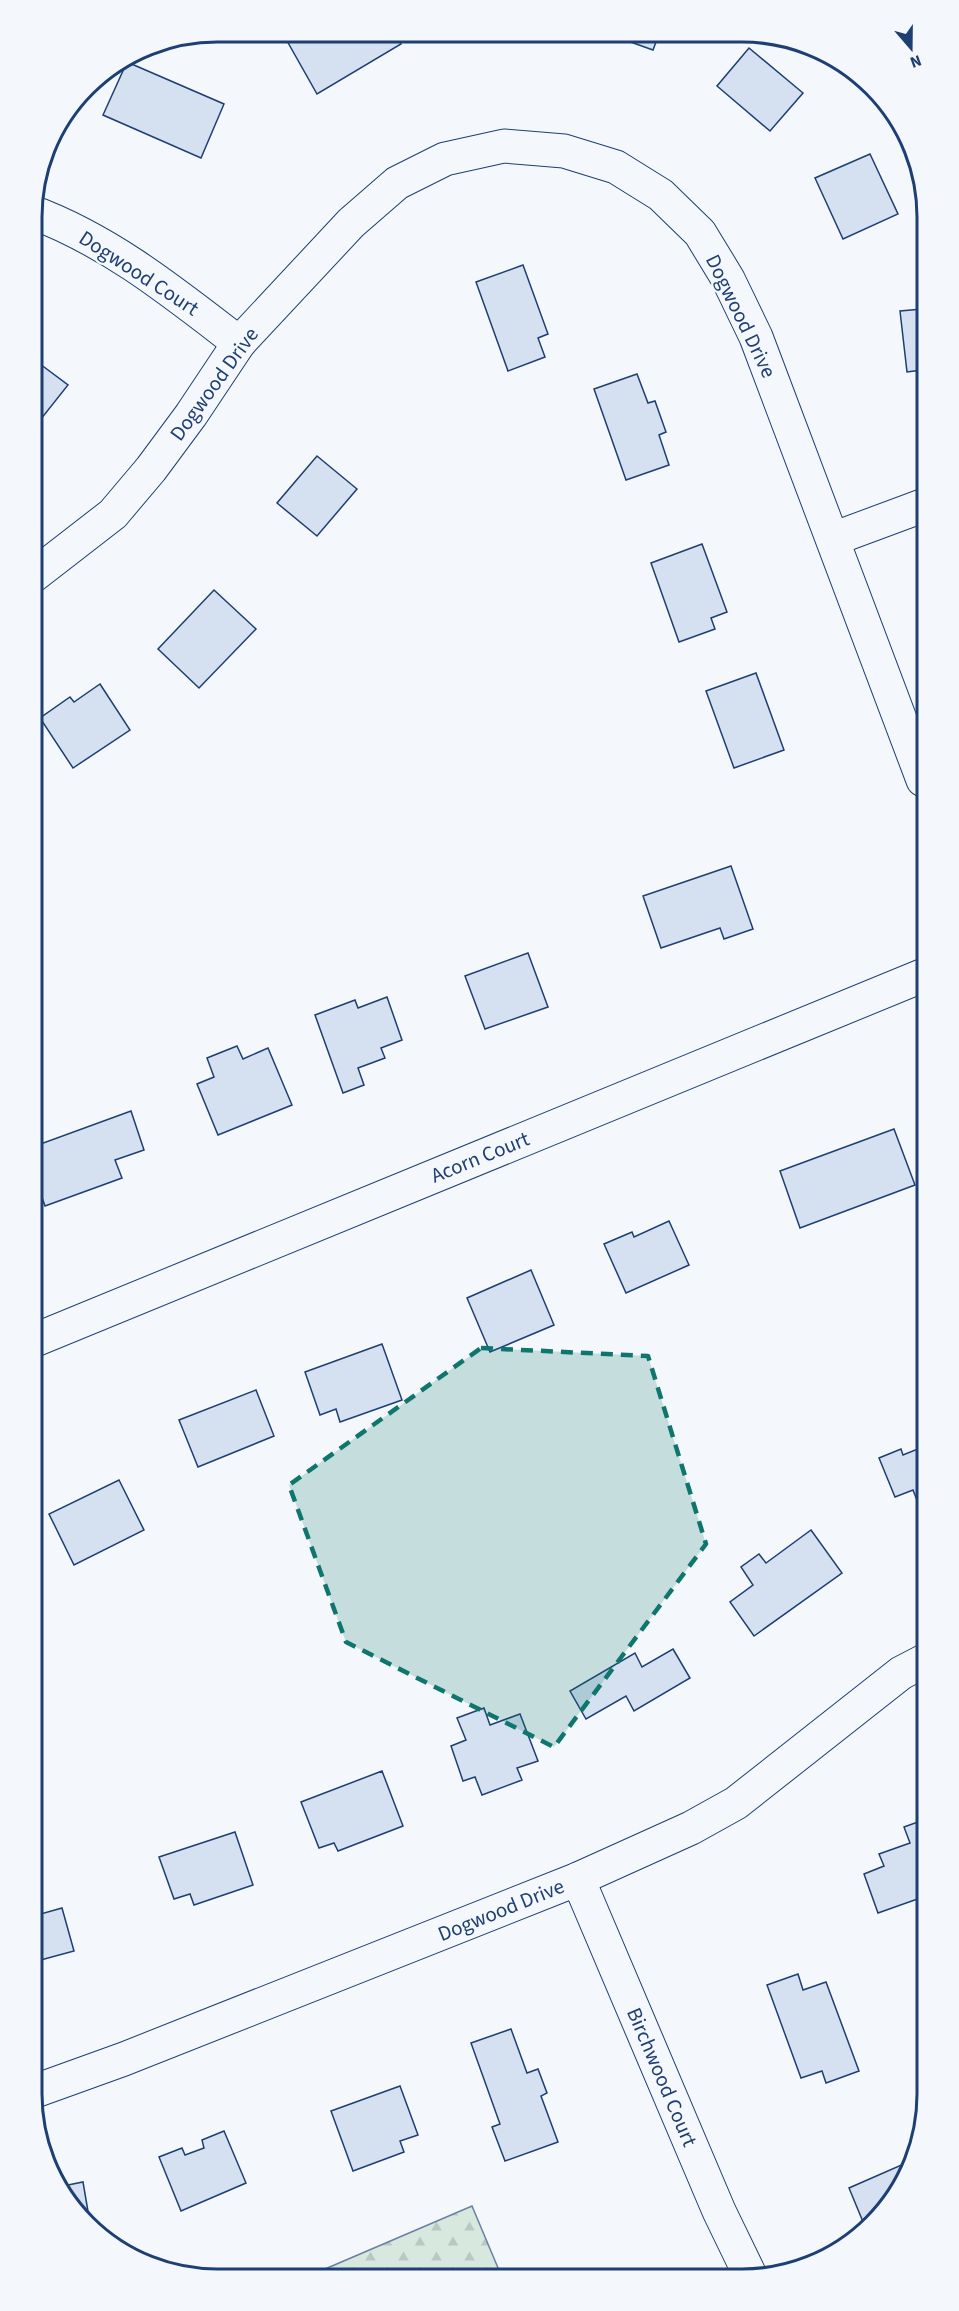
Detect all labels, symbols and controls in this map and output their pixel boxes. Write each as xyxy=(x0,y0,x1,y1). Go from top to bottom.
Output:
north arrow xyxy=(881,18,941,78)
text: N xyxy=(907,49,925,73)
street label: Dogwood Court xyxy=(73,223,205,323)
street label: Dogwood Drive xyxy=(698,249,784,383)
street label: Dogwood Drive xyxy=(162,321,266,447)
street label: Acorn Court xyxy=(426,1124,534,1190)
street label: Dogwood Drive xyxy=(433,1871,569,1949)
street label: Birchwood Court xyxy=(619,2003,705,2151)

